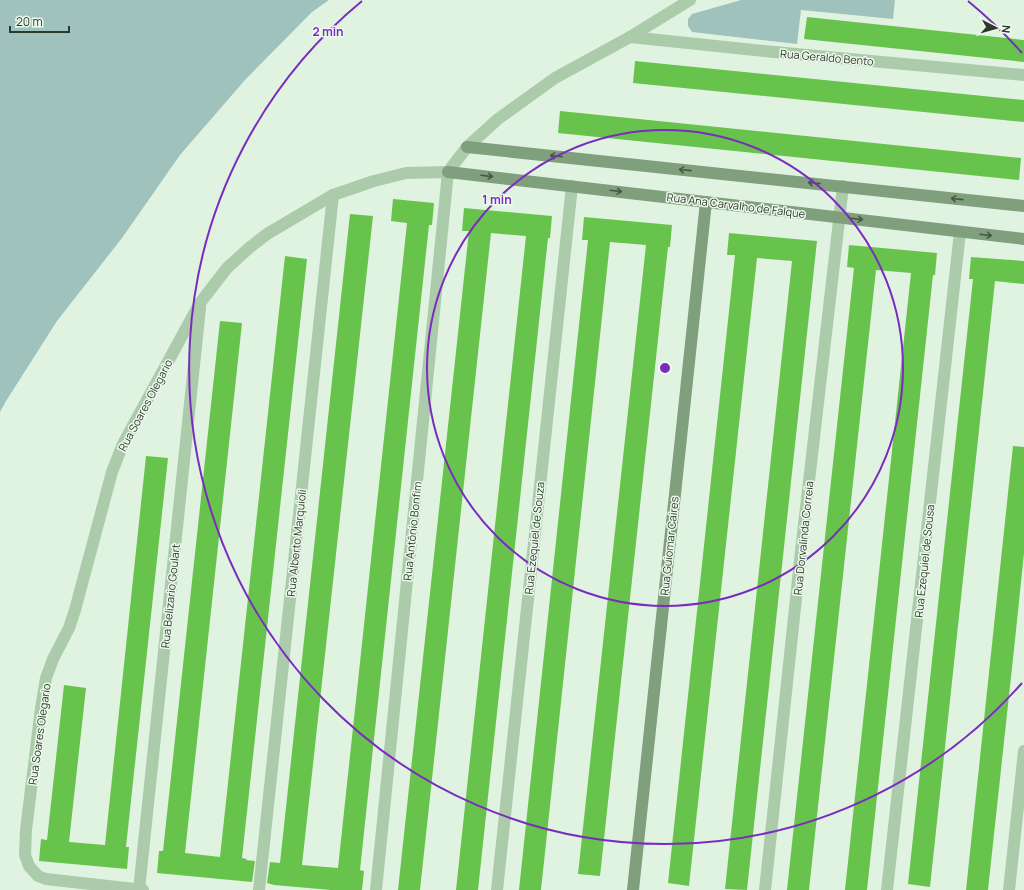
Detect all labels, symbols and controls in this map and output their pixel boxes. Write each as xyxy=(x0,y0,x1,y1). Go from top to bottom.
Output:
scale bar xyxy=(10,8,69,34)
north arrow xyxy=(976,8,1016,48)
text: 20 m xyxy=(16,13,43,30)
text: 2 min xyxy=(312,23,344,40)
text: N xyxy=(999,24,1014,34)
street label: Rua Geraldo Bento xyxy=(780,45,875,69)
one-way arrow xyxy=(550,153,563,160)
one-way arrow xyxy=(679,166,692,174)
one-way arrow xyxy=(480,172,493,180)
one-way arrow xyxy=(808,180,821,187)
one-way arrow xyxy=(609,188,622,195)
street label: Rua Ana Carvalho de Falque xyxy=(666,189,807,221)
text: 1 min xyxy=(482,191,512,208)
one-way arrow xyxy=(951,195,964,202)
one-way arrow xyxy=(850,216,863,223)
one-way arrow xyxy=(979,231,992,238)
street label: Rua Soares Olegario xyxy=(114,356,176,454)
centre of rings xyxy=(658,361,672,375)
street label: Rua Dorvalinda Correia xyxy=(790,480,816,596)
street label: Rua Antônio Bonfim xyxy=(399,481,425,581)
street label: Rua Ezequiel de Souza xyxy=(521,481,547,595)
street label: Rua Alberto Marquioli xyxy=(283,489,309,597)
street label: Rua Guiomar Caires xyxy=(656,496,682,596)
street label: Rua Ezequiel de Sousa xyxy=(911,504,937,618)
street label: Rua Belizario Goulart xyxy=(157,543,183,649)
street label: Rua Soares Olegario xyxy=(24,682,54,786)

